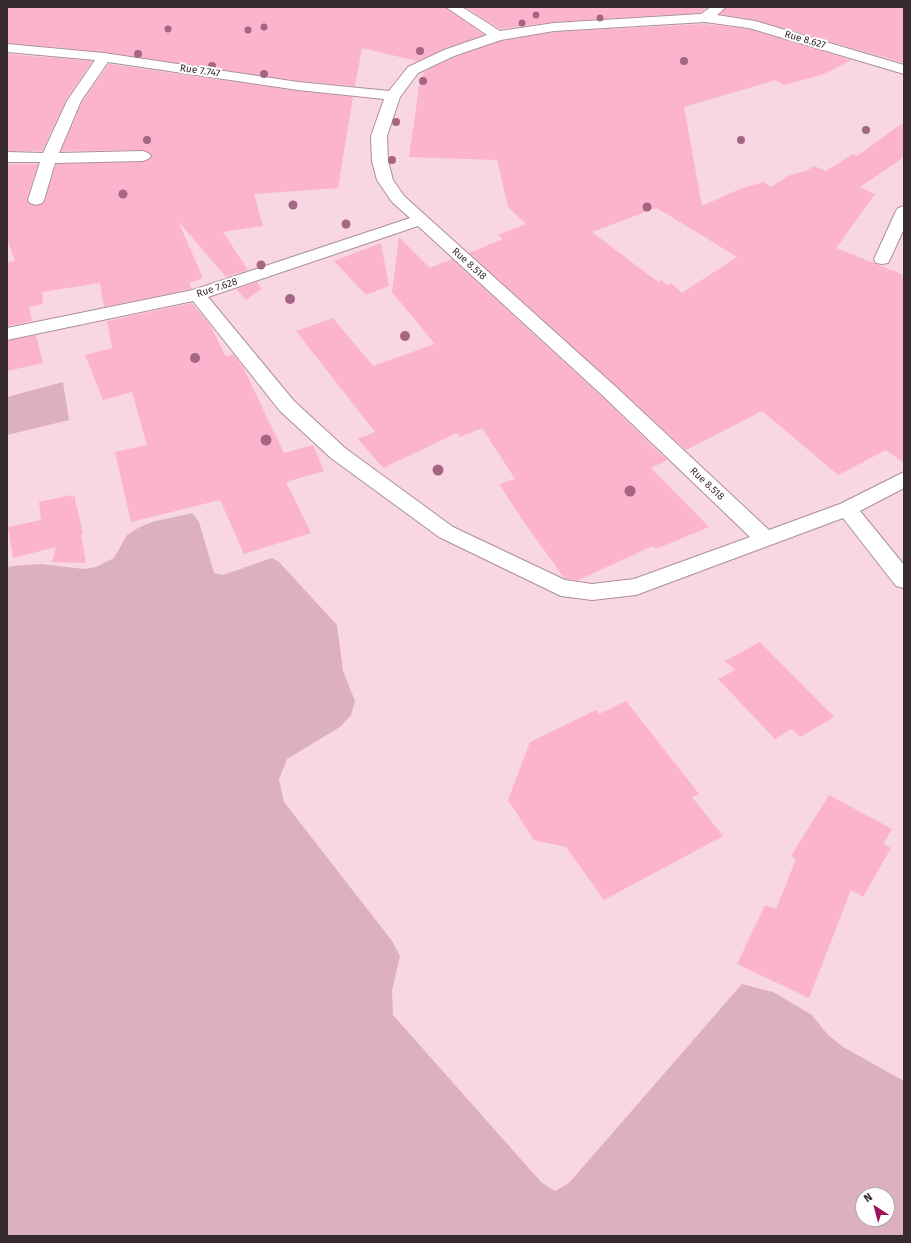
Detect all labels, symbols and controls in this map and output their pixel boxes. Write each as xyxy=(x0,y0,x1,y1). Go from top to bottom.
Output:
street label: Rue 8.627 xyxy=(783,28,827,52)
street label: Rue 7.747 xyxy=(179,62,221,80)
street label: Rue 8.518 xyxy=(449,245,489,283)
street label: Rue 7.628 xyxy=(195,276,239,300)
street label: Rue 8.518 xyxy=(687,465,727,503)
north arrow xyxy=(855,1187,895,1227)
text: N xyxy=(861,1190,875,1205)

